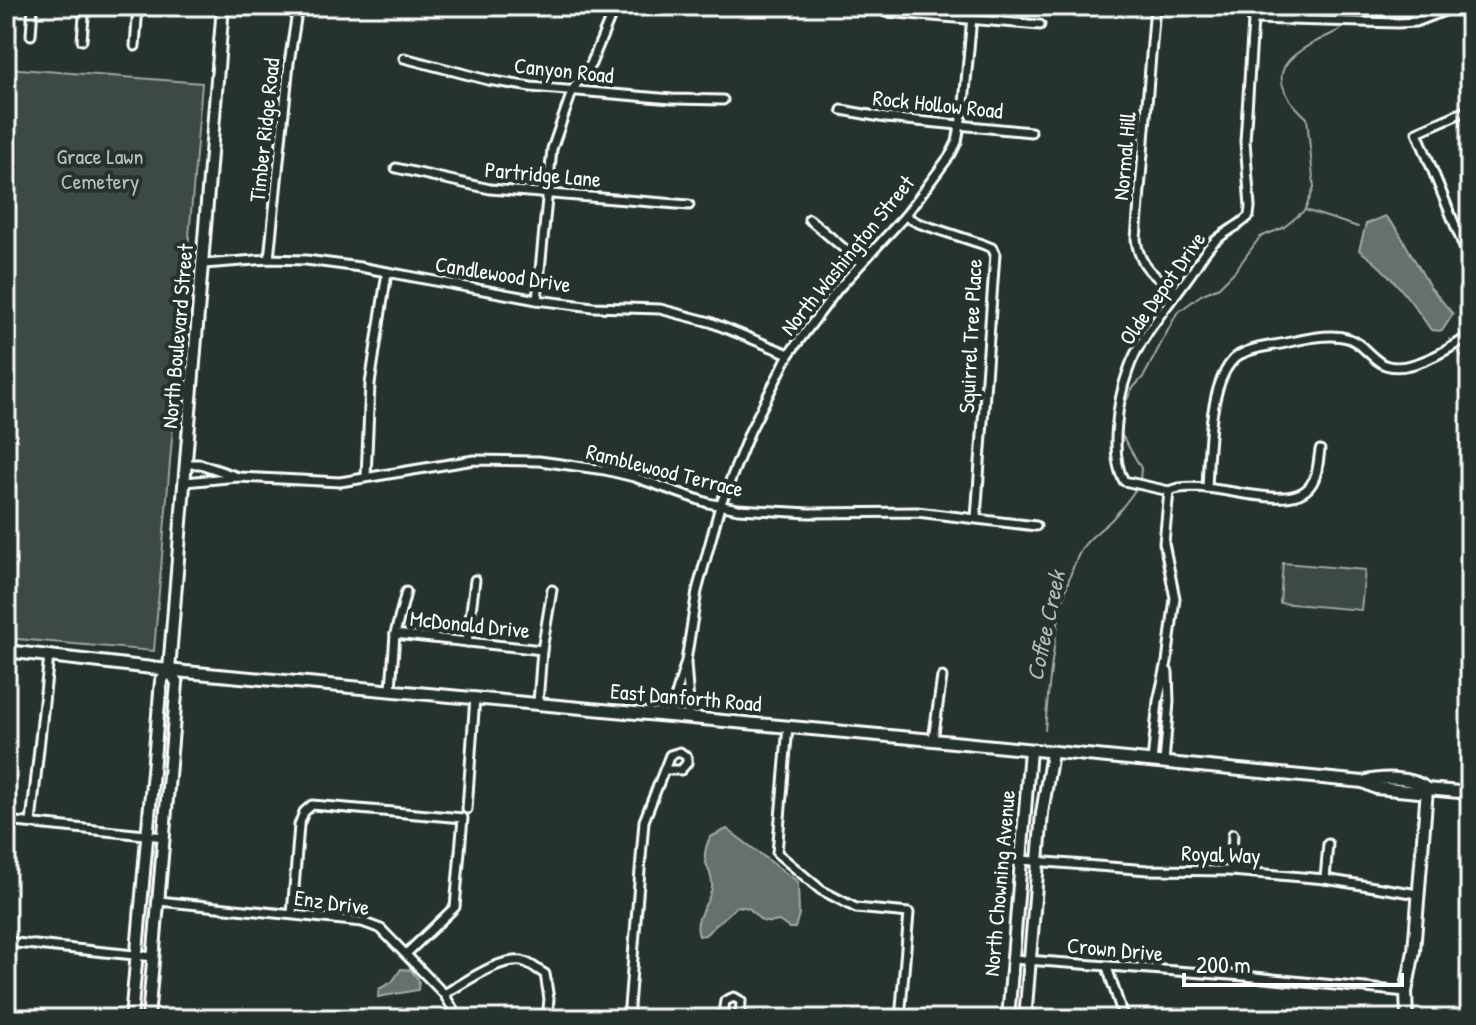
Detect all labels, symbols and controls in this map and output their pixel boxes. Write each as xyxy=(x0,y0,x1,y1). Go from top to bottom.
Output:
street label: Canyon Road xyxy=(513,50,616,90)
street label: Timber Ridge Road xyxy=(242,56,287,204)
street label: Rock Hollow Road xyxy=(872,82,1005,126)
street label: Normal Hill xyxy=(1105,110,1143,201)
park label: Grace Lawn Cemetery xyxy=(57,141,143,196)
street label: Partridge Lane xyxy=(484,154,602,194)
street label: North Washington Street xyxy=(773,168,921,341)
street label: Olde Depot Drive xyxy=(1112,225,1212,351)
street label: North Boulevard Street xyxy=(154,242,200,430)
street label: Candlewood Drive xyxy=(433,248,573,300)
street label: Squirrel Tree Place xyxy=(951,258,989,414)
street label: Ramblewood Terrace xyxy=(583,436,747,504)
water label: Coffee Creek xyxy=(1018,566,1073,684)
street label: McDonald Drive xyxy=(409,603,532,645)
street label: East Danforth Road xyxy=(609,675,763,719)
street label: North Chowning Avenue xyxy=(976,788,1022,977)
street label: Royal Way xyxy=(1181,838,1261,870)
street label: Enz Drive xyxy=(292,882,372,922)
street label: Crown Drive xyxy=(1066,930,1164,968)
scale bar xyxy=(1184,937,1402,987)
text: 200 m xyxy=(1196,948,1251,980)

